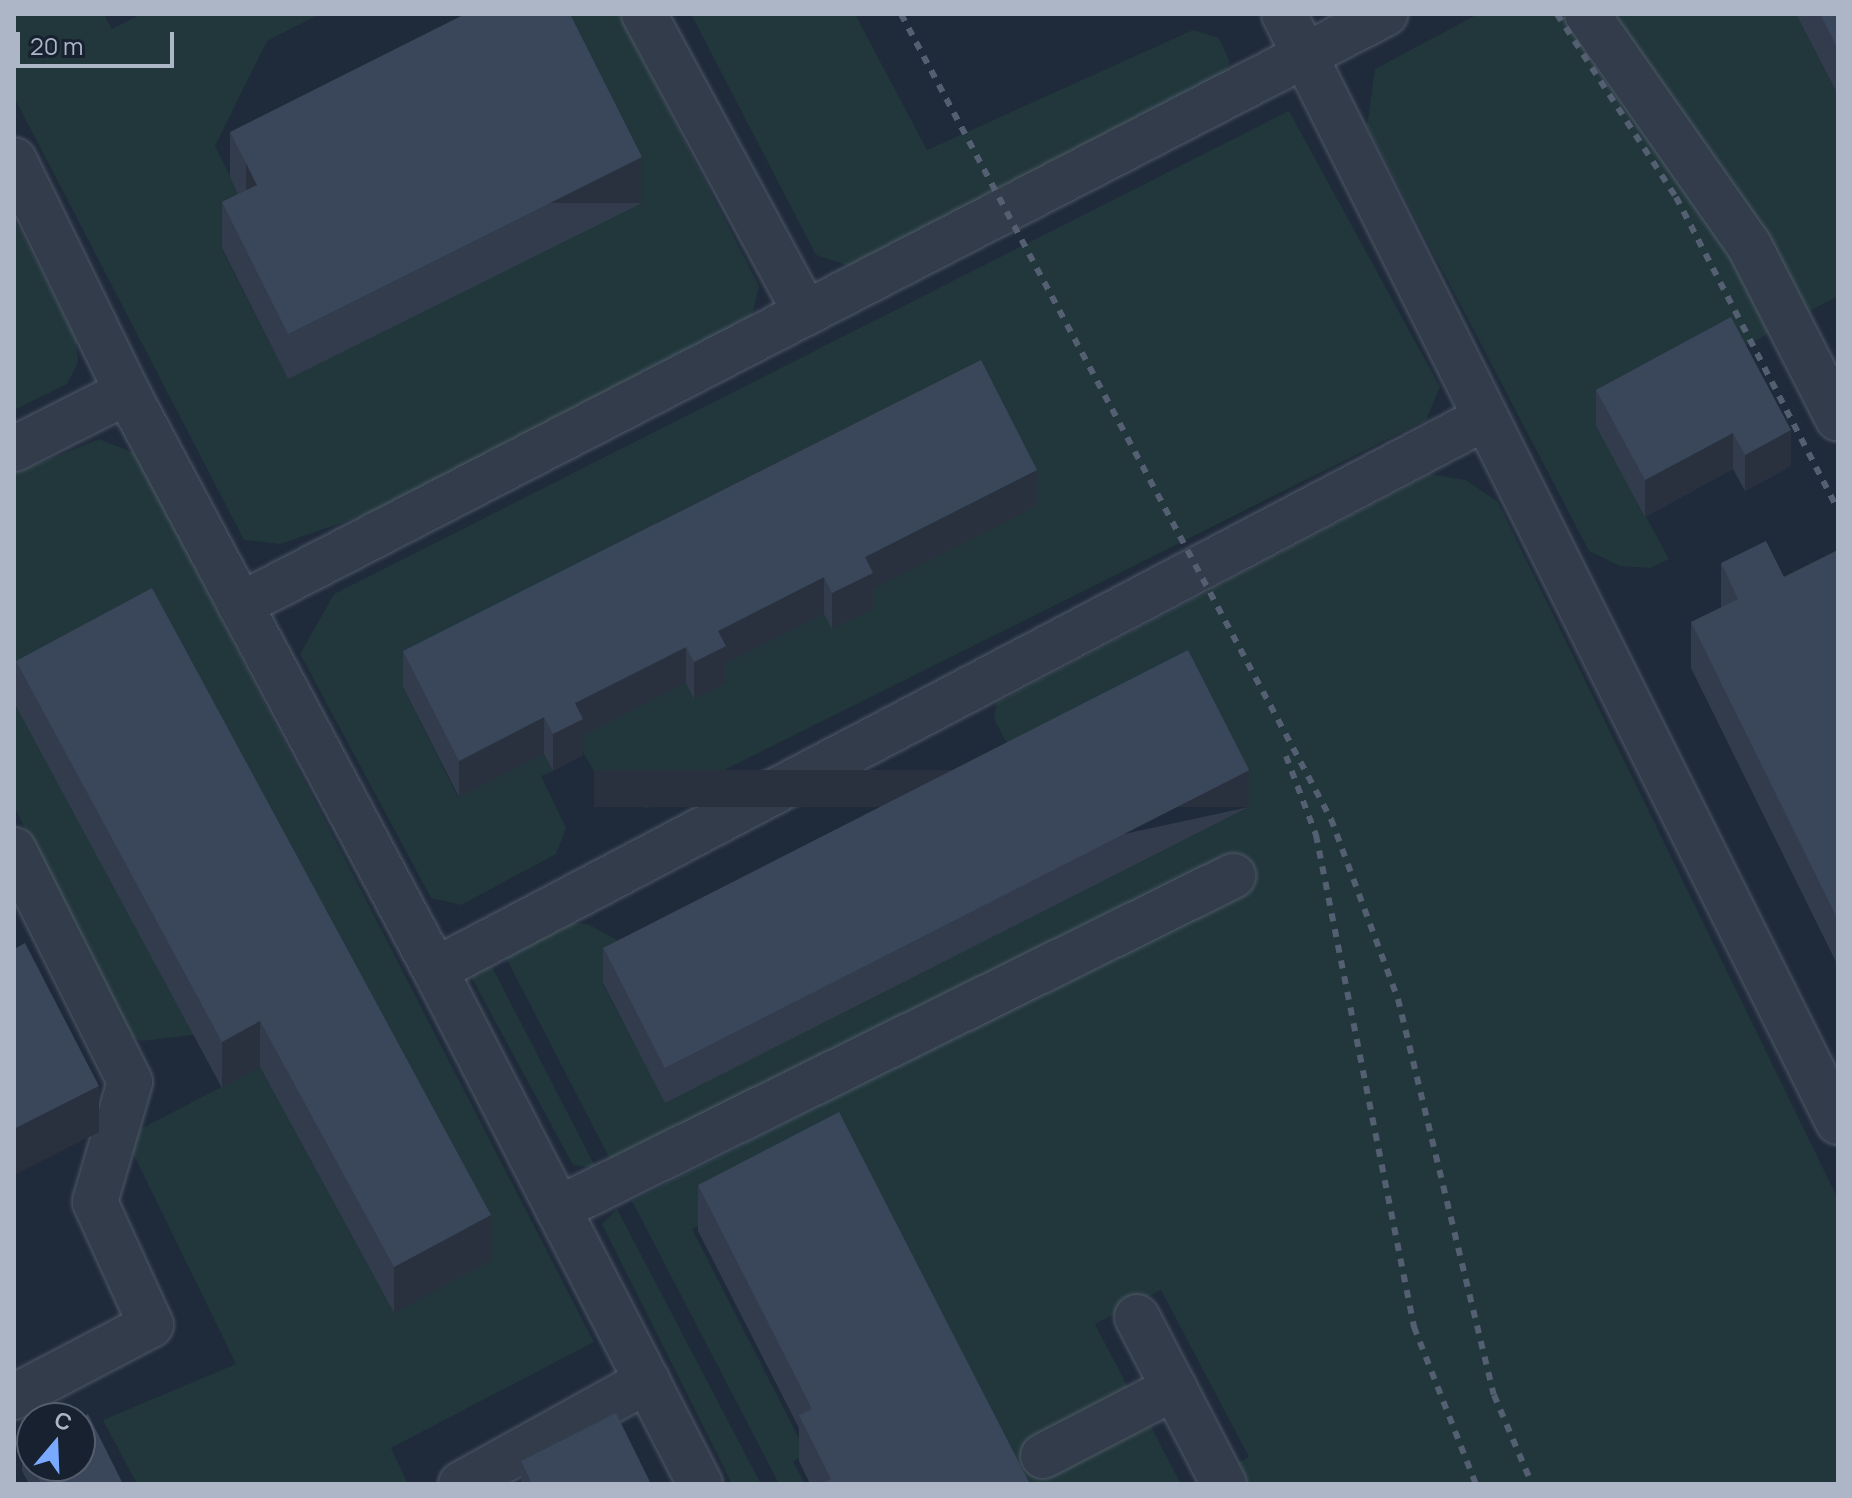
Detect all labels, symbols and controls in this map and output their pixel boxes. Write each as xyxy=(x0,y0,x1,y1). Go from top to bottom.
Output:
scale bar xyxy=(20,16,178,66)
text: 20 m xyxy=(30,29,83,62)
north arrow xyxy=(16,1402,96,1482)
text: С xyxy=(51,1404,76,1438)

